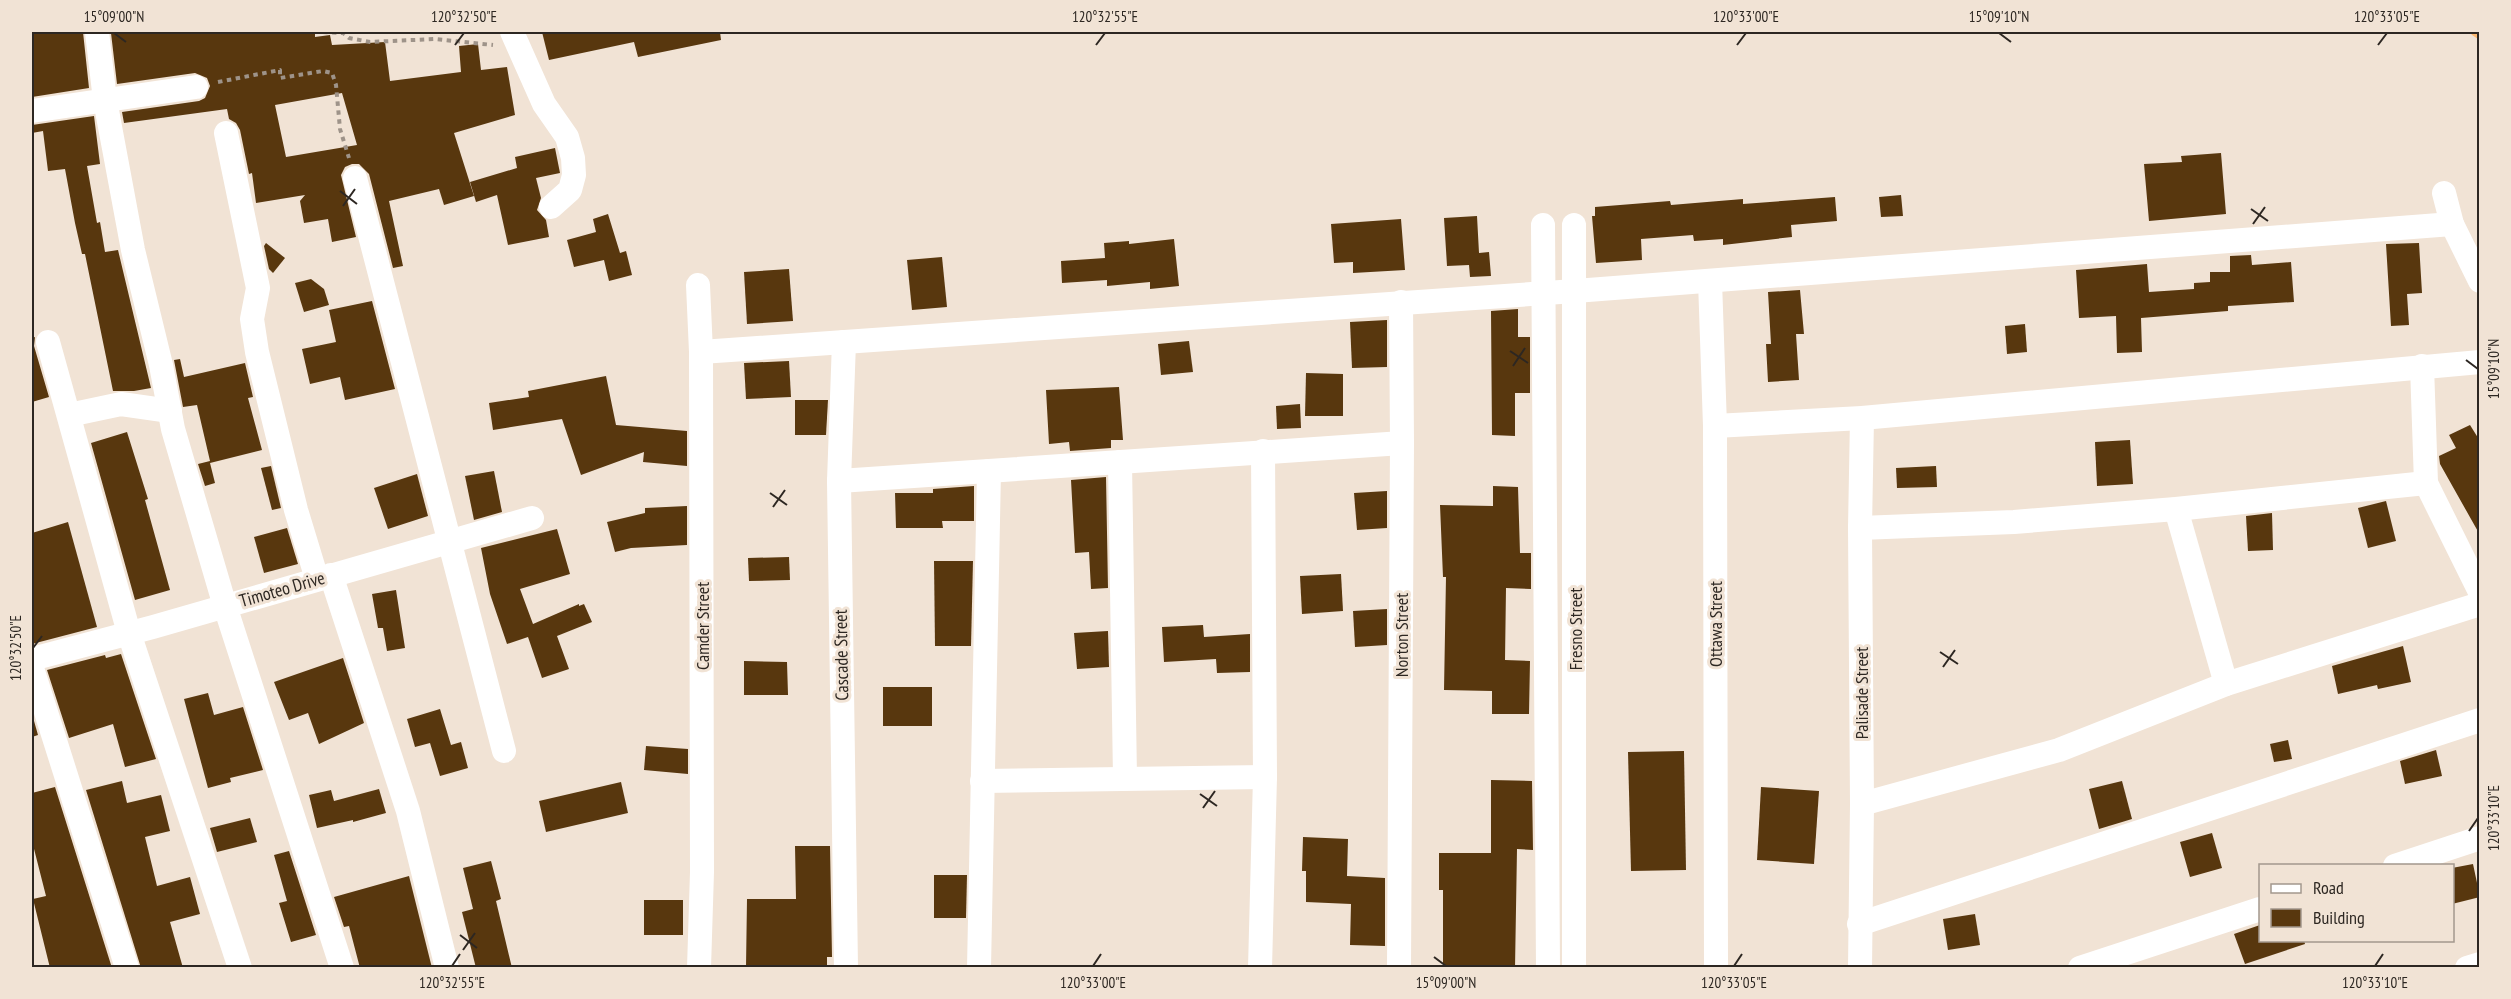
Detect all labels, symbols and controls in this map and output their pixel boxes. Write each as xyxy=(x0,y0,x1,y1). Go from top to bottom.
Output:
text: 15°09'00"N xyxy=(84,7,144,26)
text: 120°32'50"E xyxy=(431,7,497,26)
text: 120°32'55"E xyxy=(1072,7,1138,26)
text: 120°33'00"E xyxy=(1713,7,1779,26)
text: 15°09'10"N xyxy=(1969,7,2029,26)
text: 120°33'05"E xyxy=(2354,7,2420,26)
text: 15°09'10"N xyxy=(2484,339,2503,399)
street label: Timoteo Drive xyxy=(237,566,327,612)
street label: Ottawa Street xyxy=(1704,581,1727,667)
street label: Camder Street xyxy=(691,582,714,670)
street label: Fresno Street xyxy=(1564,588,1587,670)
street label: Norton Street xyxy=(1390,593,1413,677)
street label: Cascade Street xyxy=(829,609,853,701)
text: 120°32'50"E xyxy=(6,615,25,681)
street label: Palisade Street xyxy=(1850,647,1873,739)
text: 120°33'10"E xyxy=(2484,785,2503,851)
legend xyxy=(2259,864,2454,942)
text: Road xyxy=(2313,876,2344,899)
text: Building xyxy=(2313,906,2365,929)
text: 120°32'55"E xyxy=(419,973,485,992)
text: 120°33'00"E xyxy=(1060,973,1126,992)
text: 15°09'00"N xyxy=(1416,973,1476,992)
text: 120°33'05"E xyxy=(1701,973,1767,992)
text: 120°33'10"E xyxy=(2342,973,2408,992)

